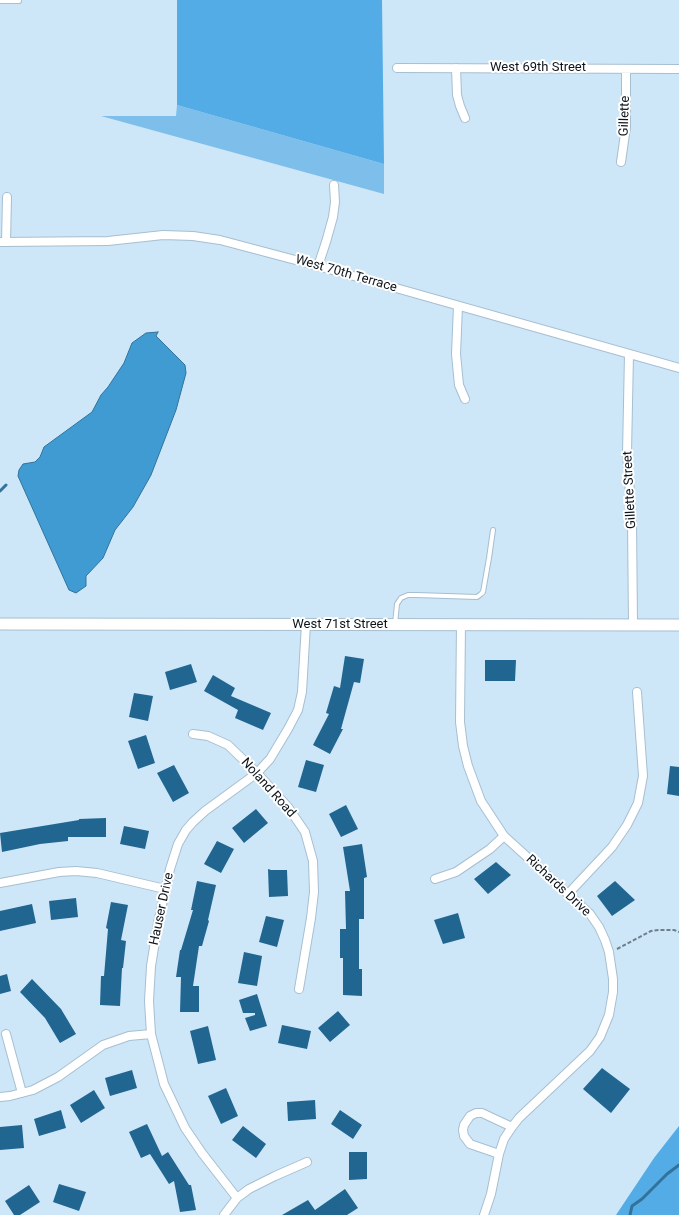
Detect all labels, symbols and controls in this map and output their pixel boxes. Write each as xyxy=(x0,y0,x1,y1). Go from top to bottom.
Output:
street label: West 69th Street xyxy=(490,60,586,76)
street label: Gillette xyxy=(616,95,634,137)
street label: West 70th Terrace xyxy=(293,252,399,296)
street label: Gillette Street xyxy=(620,451,640,529)
street label: West 71st Street xyxy=(292,617,388,633)
street label: Noland Road xyxy=(237,755,299,821)
street label: Richards Drive xyxy=(522,852,594,920)
street label: Hauser Drive xyxy=(147,871,177,947)

